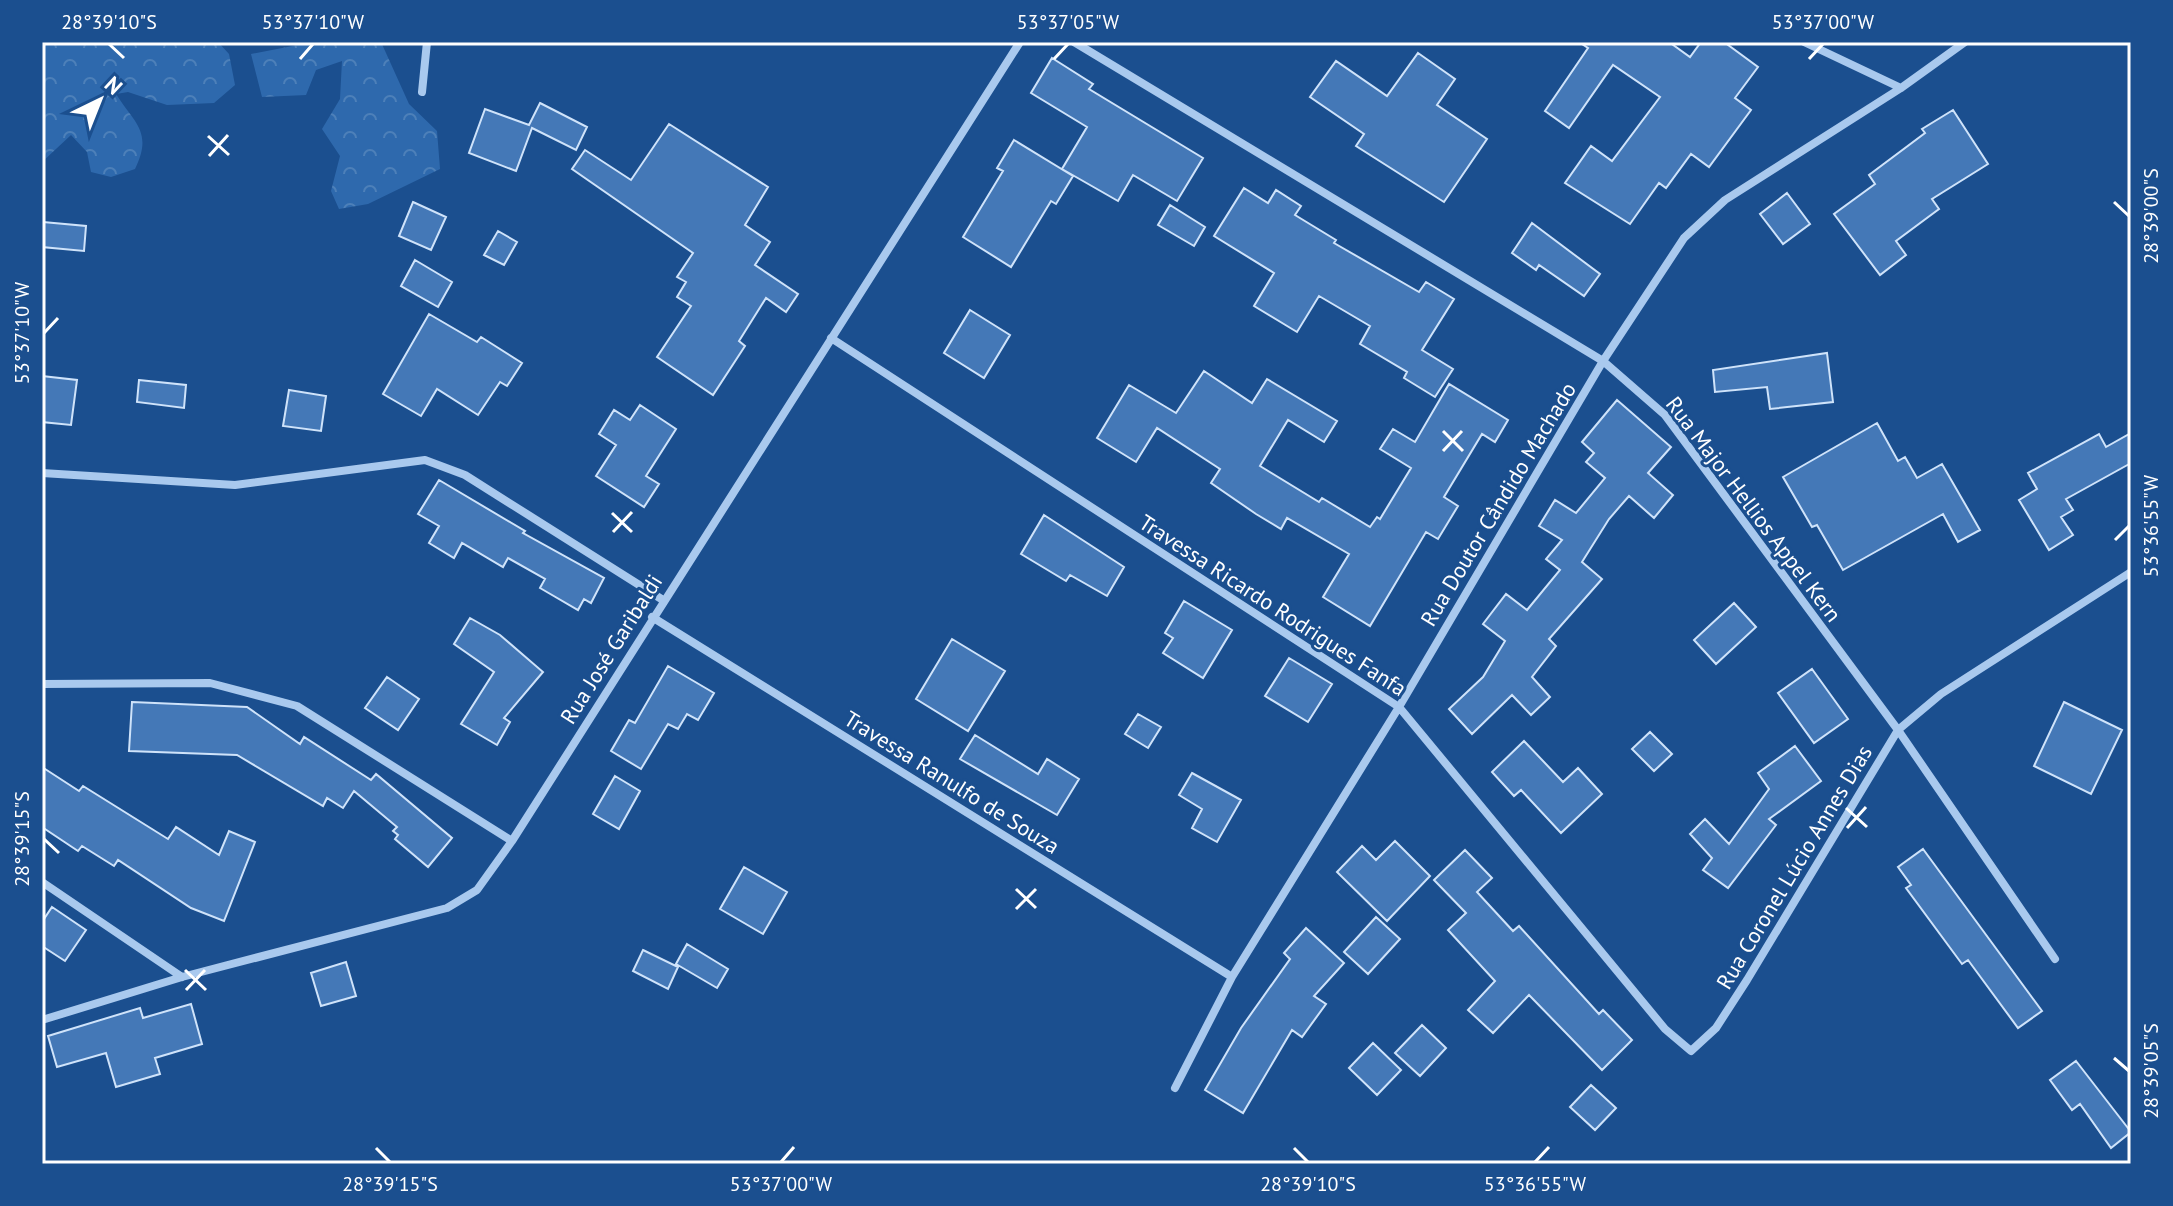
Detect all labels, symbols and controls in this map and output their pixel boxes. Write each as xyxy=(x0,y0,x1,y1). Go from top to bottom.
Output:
text: 28°39'10"S xyxy=(61,9,157,35)
text: 53°37'10"W xyxy=(262,9,365,35)
text: 53°37'05"W xyxy=(1017,9,1120,35)
text: 53°37'00"W xyxy=(1772,9,1875,35)
north arrow xyxy=(60,60,140,140)
text: N xyxy=(99,70,128,101)
text: 28°39'00"S xyxy=(2138,168,2164,264)
text: 53°37'10"W xyxy=(9,281,35,384)
street label: Rua Doutor Cândido Machado xyxy=(1414,377,1582,631)
street label: Rua Major Hellios Appel Kern xyxy=(1660,391,1848,627)
text: 53°36'55"W xyxy=(2138,474,2164,577)
street label: Travessa Ricardo Rodrigues Fanfa xyxy=(1134,508,1412,702)
street label: Rua José Garibaldi xyxy=(554,569,668,729)
street label: Travessa Ranulfo de Souza xyxy=(839,704,1065,860)
street label: Rua Coronel Lúcio Annes Dias xyxy=(1710,740,1878,994)
text: 28°39'15"S xyxy=(9,791,35,887)
text: 28°39'05"S xyxy=(2138,1023,2164,1119)
text: 28°39'15"S xyxy=(342,1171,438,1197)
text: 53°37'00"W xyxy=(730,1171,833,1197)
text: 28°39'10"S xyxy=(1260,1171,1356,1197)
text: 53°36'55"W xyxy=(1484,1171,1587,1197)

